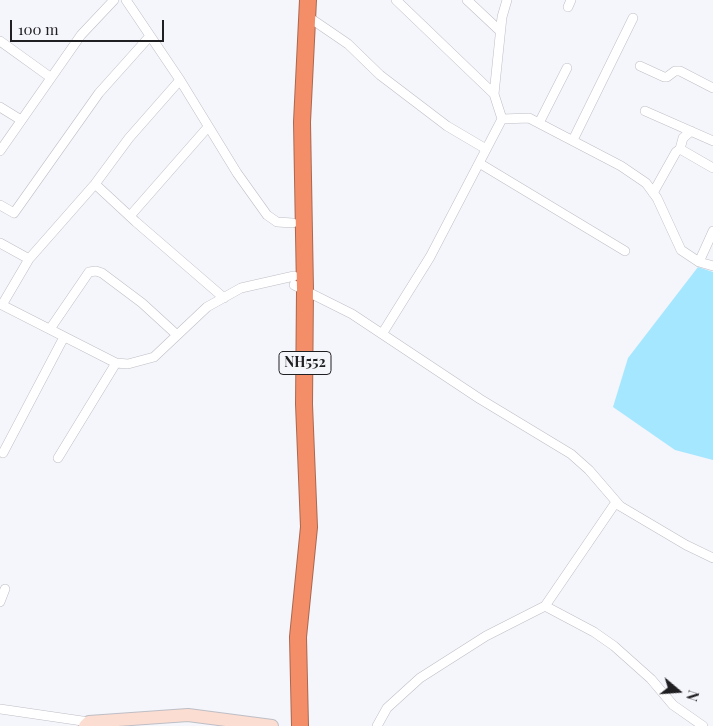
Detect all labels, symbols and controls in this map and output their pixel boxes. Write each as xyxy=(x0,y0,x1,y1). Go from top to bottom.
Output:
scale bar xyxy=(12,10,166,42)
text: 100 m xyxy=(18,19,59,39)
road number: NH552 xyxy=(279,352,331,374)
north arrow xyxy=(653,666,703,716)
text: N xyxy=(682,688,703,704)

